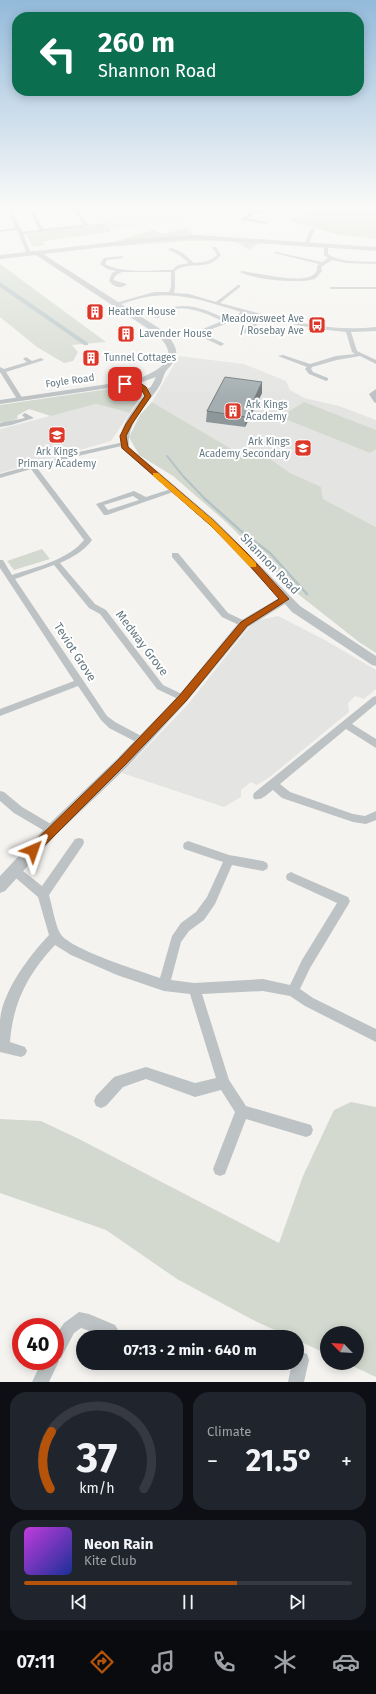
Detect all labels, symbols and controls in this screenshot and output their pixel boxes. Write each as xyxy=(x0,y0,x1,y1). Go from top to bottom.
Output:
text: 260 m xyxy=(98,26,175,59)
icon: left xyxy=(32,28,84,80)
text: Shannon Road xyxy=(98,60,217,82)
building icon: Heather House xyxy=(85,302,105,322)
place label: Heather House xyxy=(108,306,176,318)
place label: Meadowsweet Ave / Rosebay Ave xyxy=(221,313,304,337)
bus stop icon: Meadowsweet Ave / Rosebay Ave xyxy=(307,315,327,335)
building icon: Lavender House xyxy=(116,324,136,344)
place label: Lavender House xyxy=(139,328,212,340)
building icon: Tunnel Cottages xyxy=(81,348,101,368)
place label: Tunnel Cottages xyxy=(104,352,177,364)
pin xyxy=(108,367,142,401)
street label: Foyle Road xyxy=(45,372,95,390)
icon: arrive xyxy=(114,373,136,395)
place label: Ark Kings Academy xyxy=(246,399,288,423)
building icon: Ark Kings Academy xyxy=(223,401,243,421)
school or university icon: Ark Kings Primary Academy xyxy=(47,425,67,445)
place label: Ark Kings Academy Secondary xyxy=(199,436,290,460)
school or university icon: Ark Kings Academy Secondary xyxy=(293,438,313,458)
place label: Ark Kings Primary Academy xyxy=(18,446,96,470)
street label: Shannon Road xyxy=(238,531,302,597)
street label: Medway Grove xyxy=(113,608,171,678)
street label: Teviot Grove xyxy=(51,620,99,684)
position arrow xyxy=(12,829,54,871)
speed limit sign: 40 xyxy=(12,1318,64,1370)
north arrow xyxy=(320,1326,364,1370)
map controls xyxy=(320,1326,364,1370)
text: 07:13 · 2 min · 640 m xyxy=(123,1341,257,1359)
text: Climate xyxy=(207,1424,251,1439)
text: 37 xyxy=(75,1433,117,1483)
text: 21.5° xyxy=(246,1443,313,1479)
text: − xyxy=(207,1448,218,1475)
text: + xyxy=(341,1448,352,1475)
text: km/h xyxy=(79,1480,114,1497)
text: Neon Rain xyxy=(84,1535,153,1553)
text: Kite Club xyxy=(84,1553,137,1568)
icon: previous xyxy=(68,1591,90,1613)
icon: pause xyxy=(177,1591,199,1613)
icon: next xyxy=(286,1591,308,1613)
icon: directions xyxy=(88,1648,116,1676)
icon: music xyxy=(149,1648,177,1676)
icon: phone xyxy=(210,1648,238,1676)
icon: climate xyxy=(271,1648,299,1676)
icon: car xyxy=(332,1648,360,1676)
text: 07:11 xyxy=(16,1651,55,1673)

